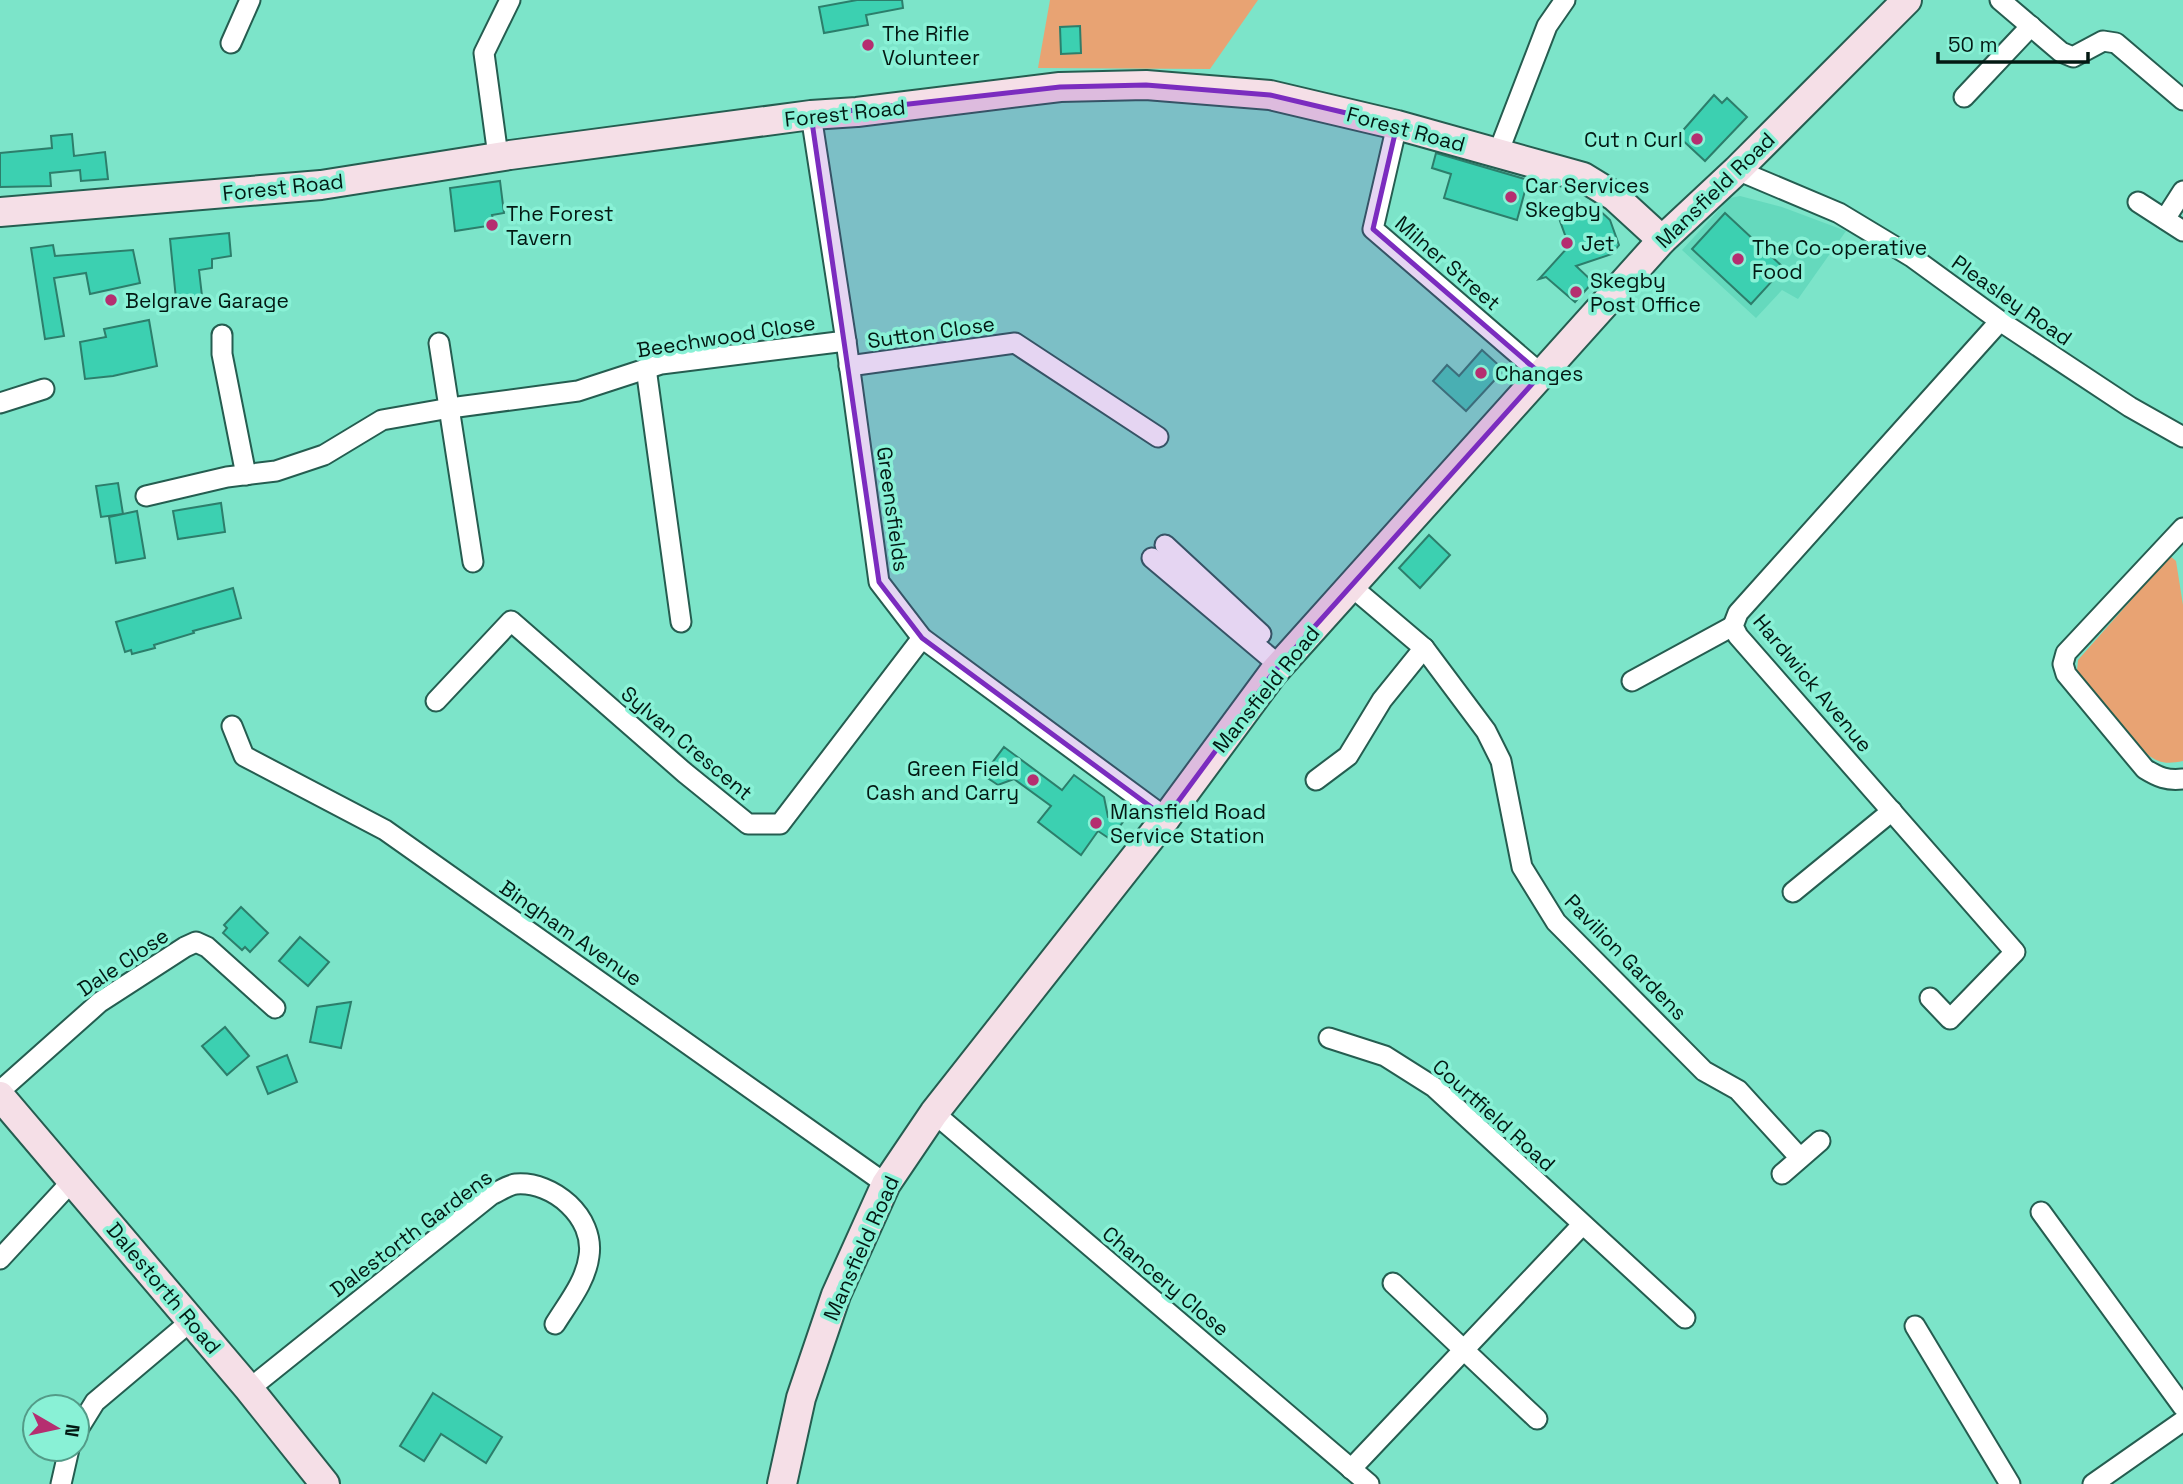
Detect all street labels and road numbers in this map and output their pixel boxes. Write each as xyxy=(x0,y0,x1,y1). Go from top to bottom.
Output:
street label: Forest Road xyxy=(783,93,907,133)
street label: Forest Road xyxy=(1344,100,1468,158)
street label: Mansfield Road xyxy=(1650,126,1780,254)
street label: Forest Road xyxy=(221,167,345,207)
street label: Milner Street xyxy=(1390,210,1506,316)
street label: Pleasley Road xyxy=(1947,249,2077,351)
street label: Beechwood Close xyxy=(635,309,817,363)
street label: Sutton Close xyxy=(865,310,997,354)
street label: Greensfields xyxy=(871,445,915,573)
street label: Hardwick Avenue xyxy=(1747,608,1879,758)
street label: Mansfield Road xyxy=(1206,620,1326,758)
street label: Sylvan Crescent xyxy=(616,680,758,806)
street label: Bingham Avenue xyxy=(495,874,647,992)
street label: Pavilion Gardens xyxy=(1559,888,1693,1026)
street label: Dale Close xyxy=(72,922,174,1002)
street label: Courtfield Road xyxy=(1427,1053,1561,1177)
street label: Dalestorth Gardens xyxy=(325,1163,497,1303)
street label: Mansfield Road xyxy=(817,1171,905,1325)
street label: Dalestorth Road xyxy=(101,1216,227,1360)
street label: Chancery Close xyxy=(1097,1220,1235,1342)

